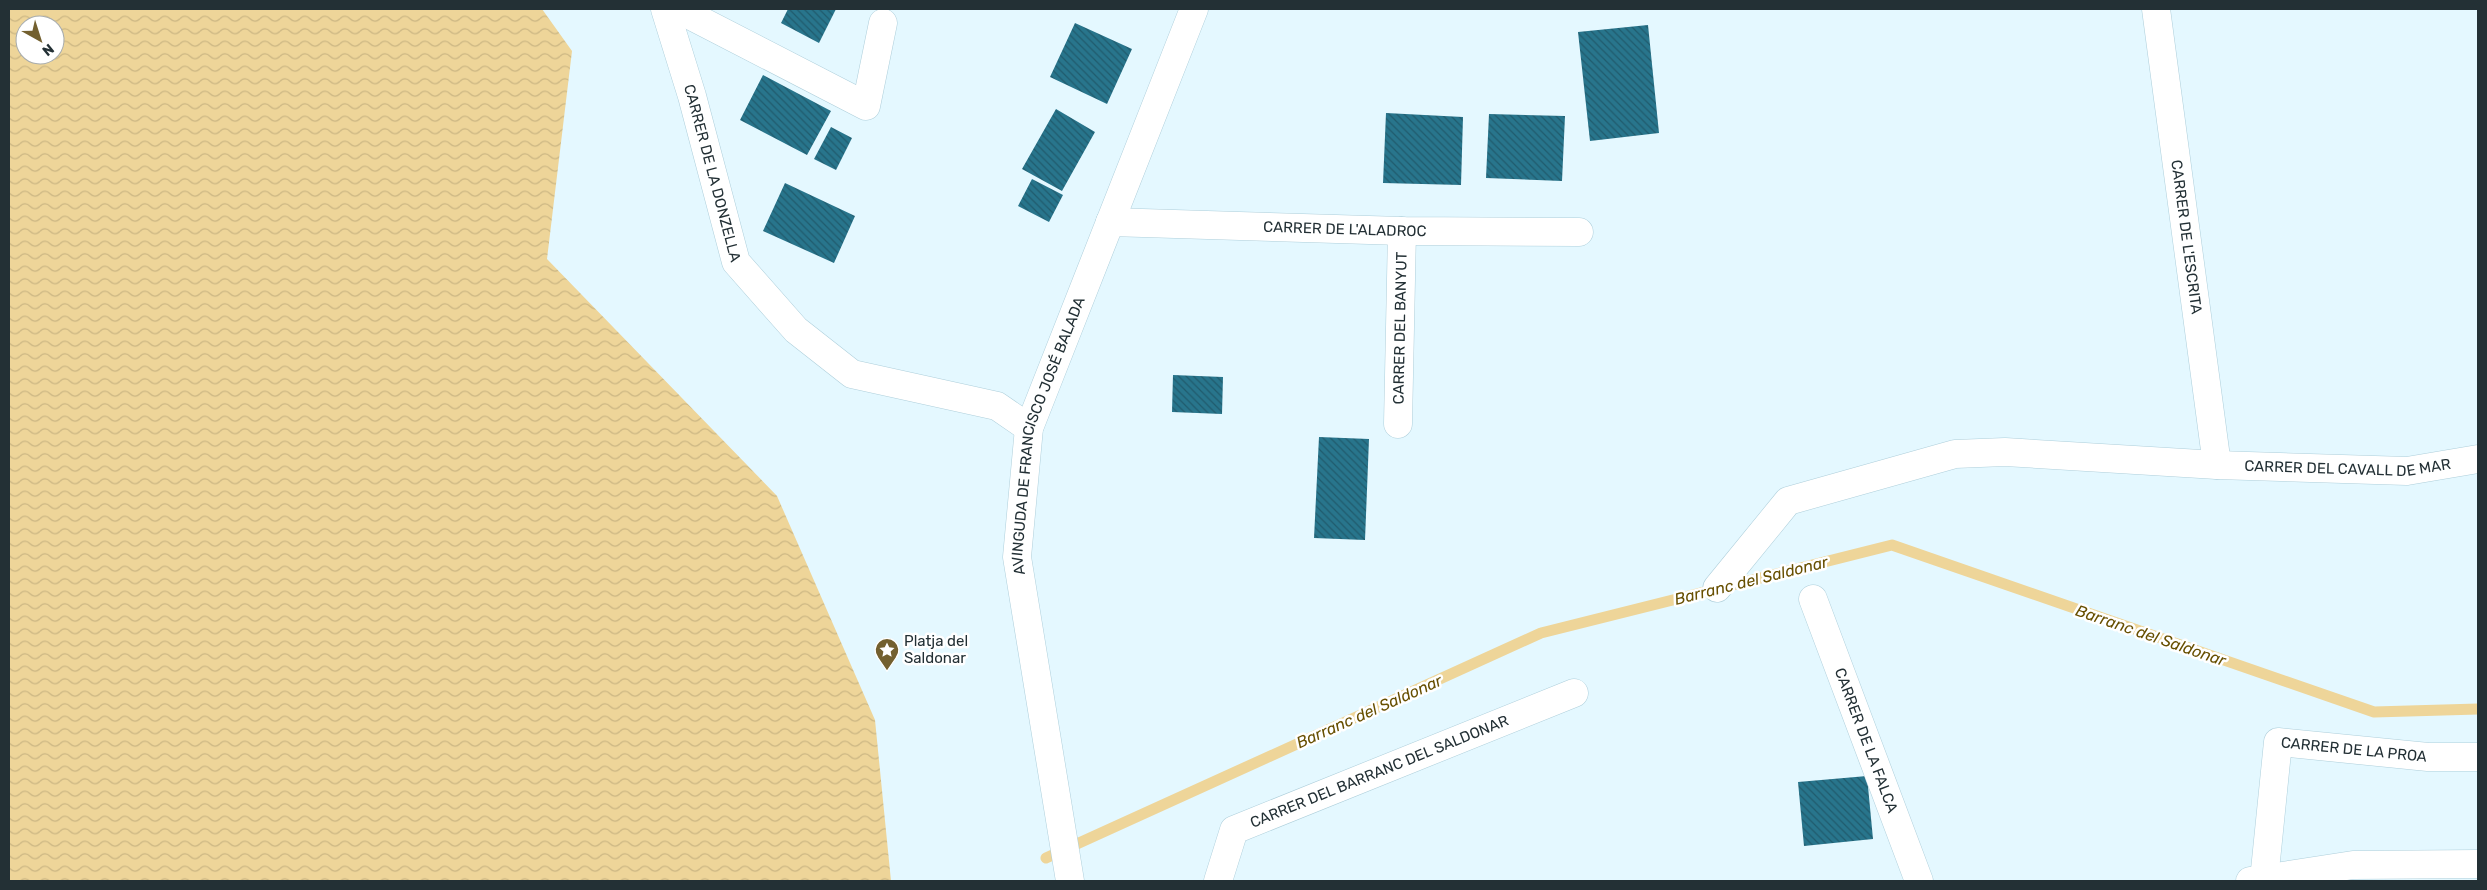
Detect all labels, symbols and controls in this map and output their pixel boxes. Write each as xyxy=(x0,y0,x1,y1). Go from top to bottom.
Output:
north arrow xyxy=(15,15,65,65)
text: N xyxy=(39,40,57,59)
street label: CARRER DE LA DONZELLA xyxy=(680,82,745,264)
street label: CARRER DE L'ESCRITA xyxy=(2167,159,2206,315)
street label: CARRER DE L'ALADROC xyxy=(1263,218,1427,240)
street label: CARRER DEL BANYUT xyxy=(1389,251,1411,405)
street label: AVINGUDA DE FRANCISCO JOSÉ BALADA xyxy=(1008,294,1089,576)
street label: CARRER DEL CAVALL DE MAR xyxy=(2244,455,2452,480)
water label: Barranc del Saldonar xyxy=(1672,552,1831,609)
water label: Barranc del Saldonar xyxy=(2073,601,2229,670)
place label: Platja del Saldonar xyxy=(904,632,968,667)
place icon: Platja del Saldonar xyxy=(874,637,900,671)
street label: CARRER DE LA FALCA xyxy=(1831,665,1902,815)
water label: Barranc del Saldonar xyxy=(1293,670,1446,752)
street label: CARRER DEL BARRANC DEL SALDONAR xyxy=(1247,711,1511,832)
street label: CARRER DE LA PROA xyxy=(2280,733,2428,766)

